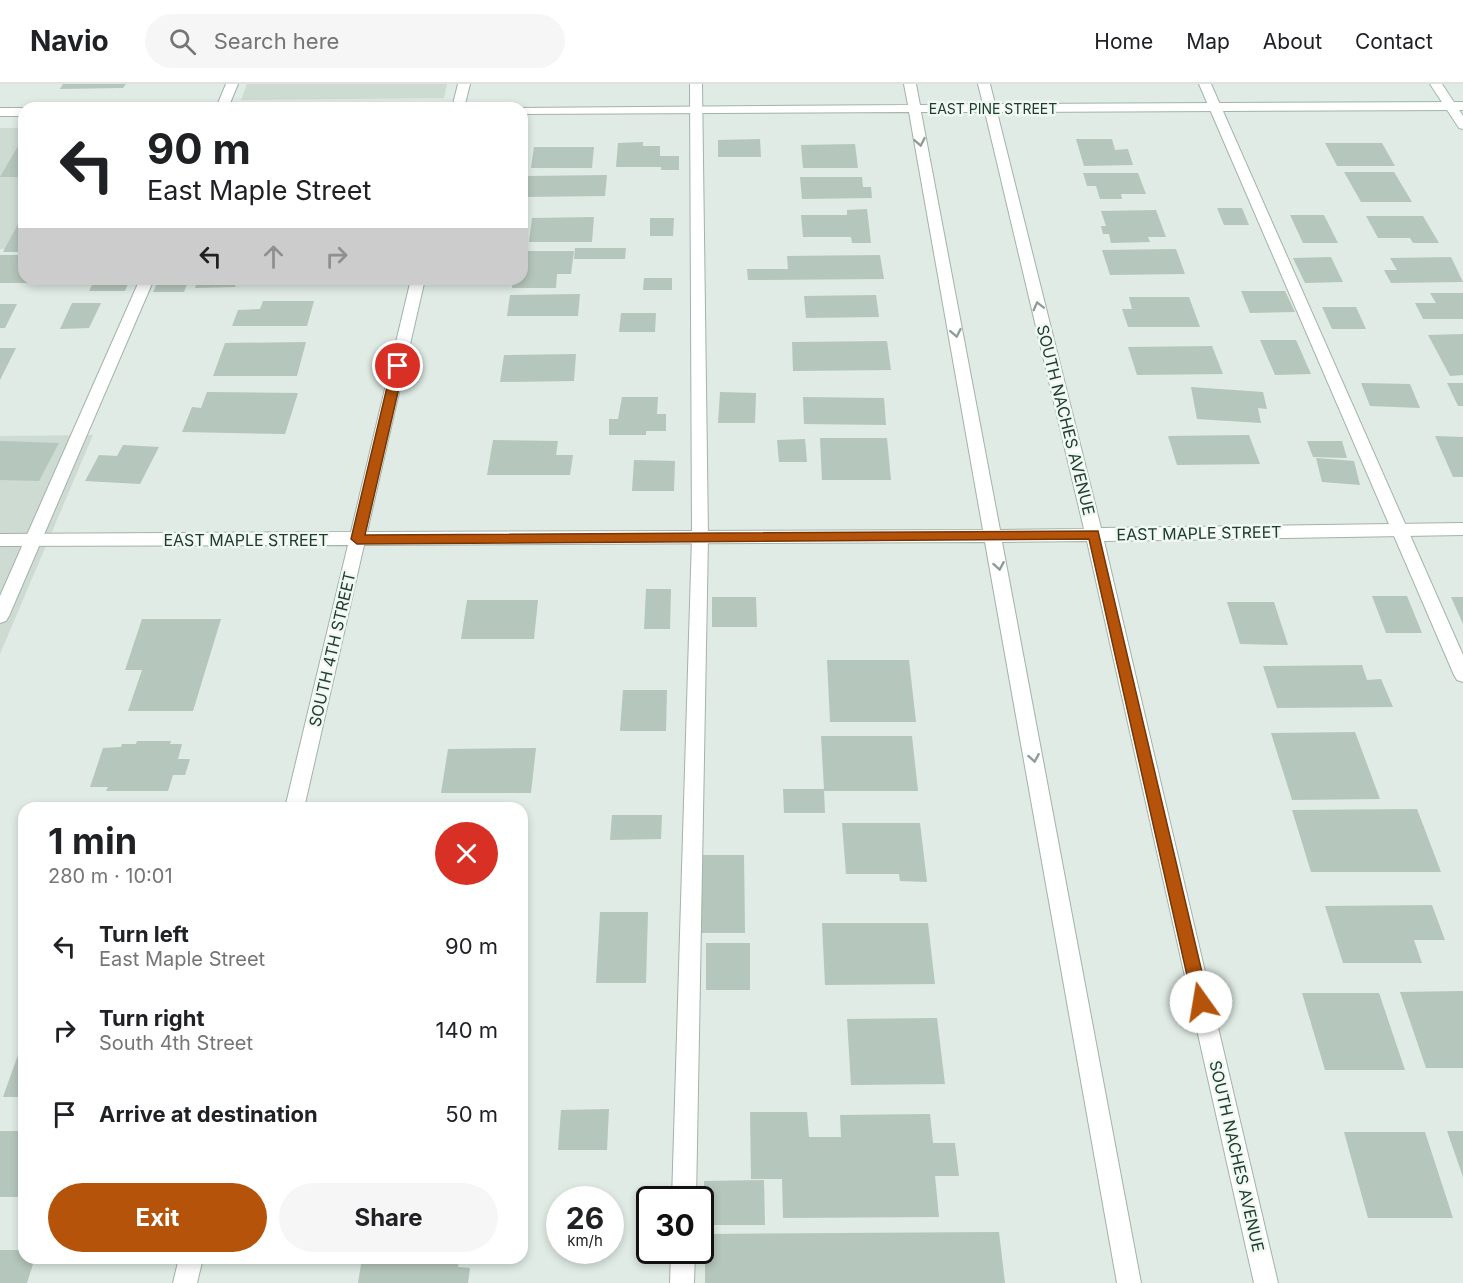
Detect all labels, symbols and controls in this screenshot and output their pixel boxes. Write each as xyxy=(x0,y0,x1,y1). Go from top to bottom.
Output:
search box xyxy=(145,14,565,68)
text: Navio xyxy=(30,24,109,58)
icon: search xyxy=(166,25,199,58)
text: Search here xyxy=(214,28,339,54)
text: Home xyxy=(1094,29,1153,54)
text: Map xyxy=(1186,29,1230,54)
text: About xyxy=(1263,29,1322,54)
text: Contact xyxy=(1355,29,1433,54)
street label: EAST PINE STREET xyxy=(929,100,1057,117)
text: 90 m xyxy=(147,123,251,174)
icon: left xyxy=(48,126,126,204)
one-way arrow xyxy=(913,136,926,146)
text: East Maple Street xyxy=(147,174,371,207)
icon: left xyxy=(194,240,227,273)
icon: ahead xyxy=(257,240,290,273)
icon: right xyxy=(320,240,353,273)
one-way arrow xyxy=(1033,301,1046,311)
street label: SOUTH NACHES AVENUE xyxy=(1033,323,1099,517)
one-way arrow xyxy=(949,328,962,338)
pin xyxy=(372,340,423,391)
icon: arrive xyxy=(381,349,414,382)
street label: EAST MAPLE STREET xyxy=(1116,522,1282,544)
street label: EAST MAPLE STREET xyxy=(163,530,329,550)
one-way arrow xyxy=(992,561,1005,571)
street label: SOUTH 4TH STREET xyxy=(304,569,360,729)
one-way arrow xyxy=(1027,753,1040,763)
text: 1 min xyxy=(48,819,137,863)
button: close xyxy=(435,822,498,885)
text: 280 m · 10:01 xyxy=(48,864,173,888)
text: Turn left xyxy=(99,921,189,947)
icon: left xyxy=(48,930,81,963)
text: 90 m xyxy=(445,933,498,959)
text: East Maple Street xyxy=(99,947,265,971)
position arrow xyxy=(1169,970,1233,1034)
text: Turn right xyxy=(99,1005,205,1031)
icon: right xyxy=(48,1014,81,1047)
text: 140 m xyxy=(436,1017,498,1043)
text: South 4th Street xyxy=(99,1031,253,1055)
street label: SOUTH NACHES AVENUE xyxy=(1205,1058,1269,1254)
icon: arrive xyxy=(48,1098,81,1131)
text: Arrive at destination xyxy=(99,1101,318,1127)
text: 50 m xyxy=(445,1101,498,1127)
button: Exit xyxy=(48,1183,267,1252)
button: Share xyxy=(279,1183,498,1252)
speed limit sign: 30 xyxy=(636,1186,714,1264)
text: 26 xyxy=(566,1200,604,1236)
text: km/h xyxy=(567,1231,603,1250)

